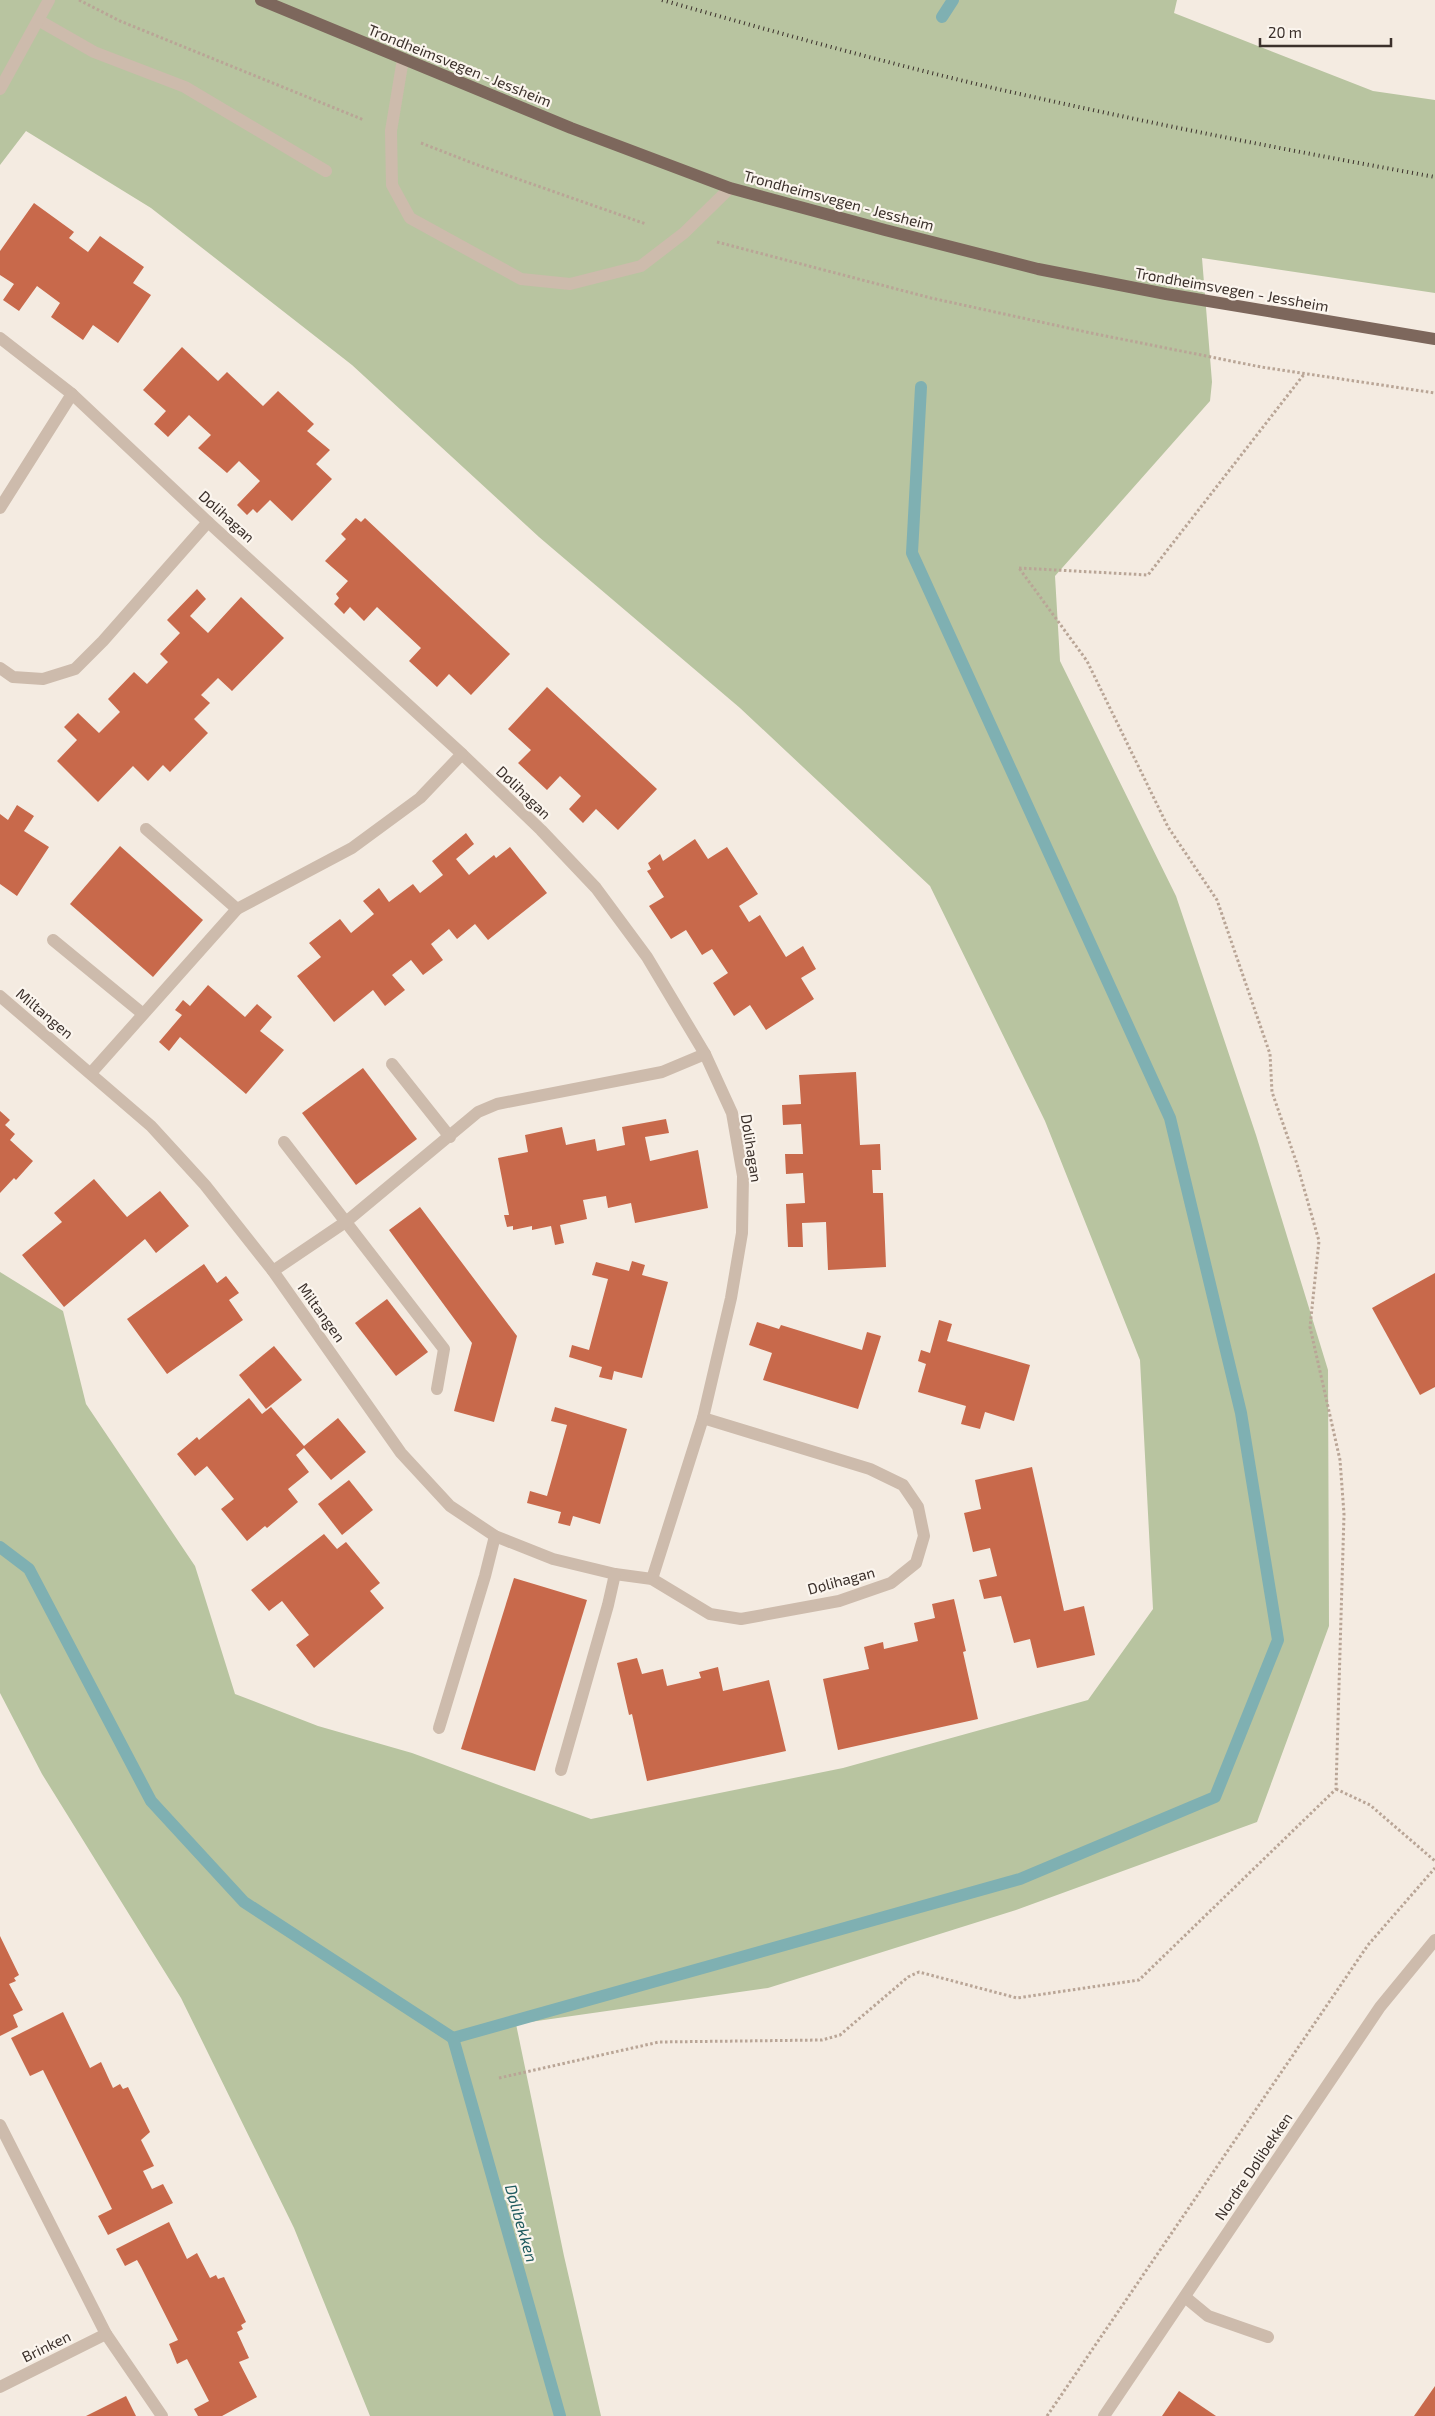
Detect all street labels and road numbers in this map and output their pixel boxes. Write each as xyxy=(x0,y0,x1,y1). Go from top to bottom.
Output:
street label: Trondheimsvegen - Jessheim xyxy=(366,20,554,110)
street label: Trondheimsvegen - Jessheim xyxy=(742,166,936,234)
street label: Trondheimsvegen - Jessheim xyxy=(1134,263,1330,315)
street label: Dølihagan xyxy=(195,486,259,546)
street label: Dølihagan xyxy=(493,762,555,822)
street label: Miltangen xyxy=(13,984,77,1042)
street label: Dølihagan xyxy=(738,1113,766,1183)
street label: Miltangen xyxy=(294,1279,350,1345)
street label: Dølihagan xyxy=(805,1562,877,1598)
street label: Nordre Dølibekken xyxy=(1210,2109,1296,2223)
street label: Brinken xyxy=(19,2327,73,2365)

